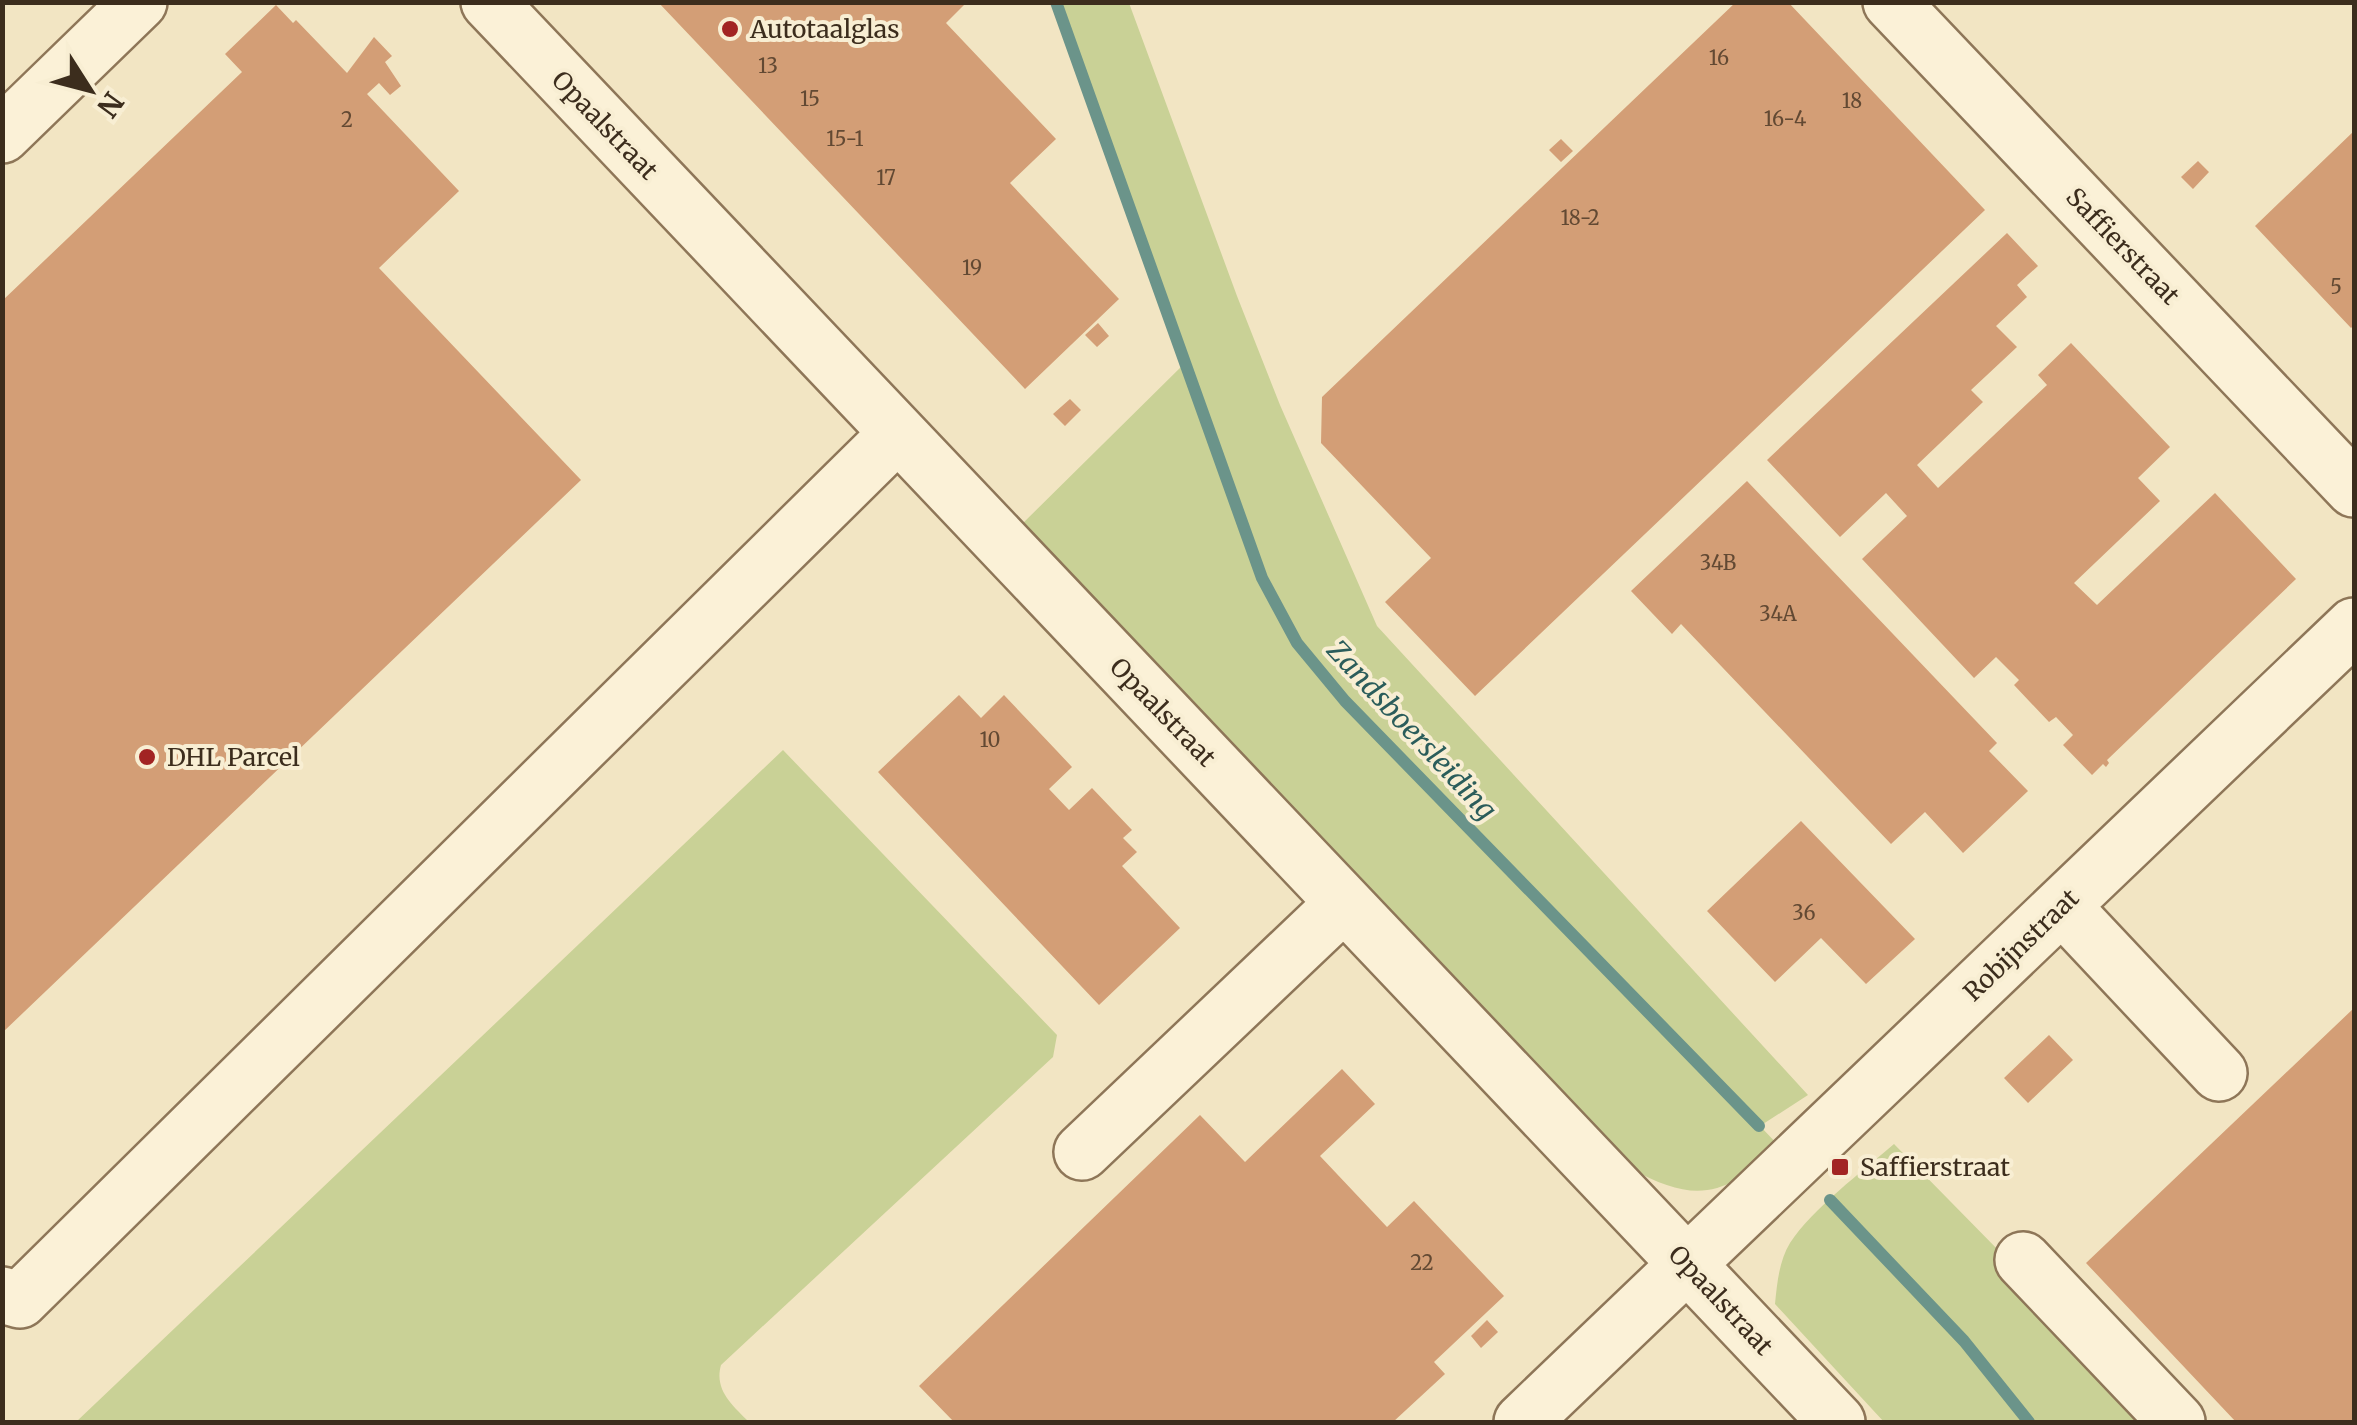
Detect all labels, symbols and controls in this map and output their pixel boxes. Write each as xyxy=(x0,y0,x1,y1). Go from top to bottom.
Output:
place label: Autotaalglas xyxy=(749,13,900,45)
marker: Autotaalglas xyxy=(719,18,741,40)
north arrow xyxy=(40,40,140,140)
house number: 16 xyxy=(1709,45,1729,70)
house number: 13 xyxy=(758,53,778,78)
street label: Opaalstraat xyxy=(545,64,665,186)
text: N xyxy=(89,85,131,124)
house number: 15 xyxy=(800,86,820,111)
house number: 18 xyxy=(1842,88,1862,113)
house number: 16-4 xyxy=(1764,106,1806,131)
house number: 2 xyxy=(341,107,353,132)
house number: 15-1 xyxy=(826,126,864,151)
house number: 17 xyxy=(876,165,896,190)
street label: Saffierstraat xyxy=(2059,181,2187,311)
house number: 18-2 xyxy=(1560,205,1600,230)
house number: 19 xyxy=(962,255,982,280)
house number: 5 xyxy=(2330,274,2342,299)
house number: 34B xyxy=(1700,550,1736,575)
house number: 34A xyxy=(1759,601,1798,626)
water label: Zandsboersleiding xyxy=(1319,632,1504,827)
street label: Opaalstraat xyxy=(1103,651,1223,773)
house number: 10 xyxy=(979,727,1001,752)
place label: DHL Parcel xyxy=(167,741,300,773)
marker: DHL Parcel xyxy=(136,746,158,768)
street label: Robijnstraat xyxy=(1957,882,2086,1008)
house number: 36 xyxy=(1792,900,1816,925)
place label: Saffierstraat xyxy=(1860,1151,2010,1183)
marker: Saffierstraat xyxy=(1829,1156,1851,1178)
street label: Opaalstraat xyxy=(1662,1238,1780,1362)
house number: 22 xyxy=(1410,1250,1434,1275)

